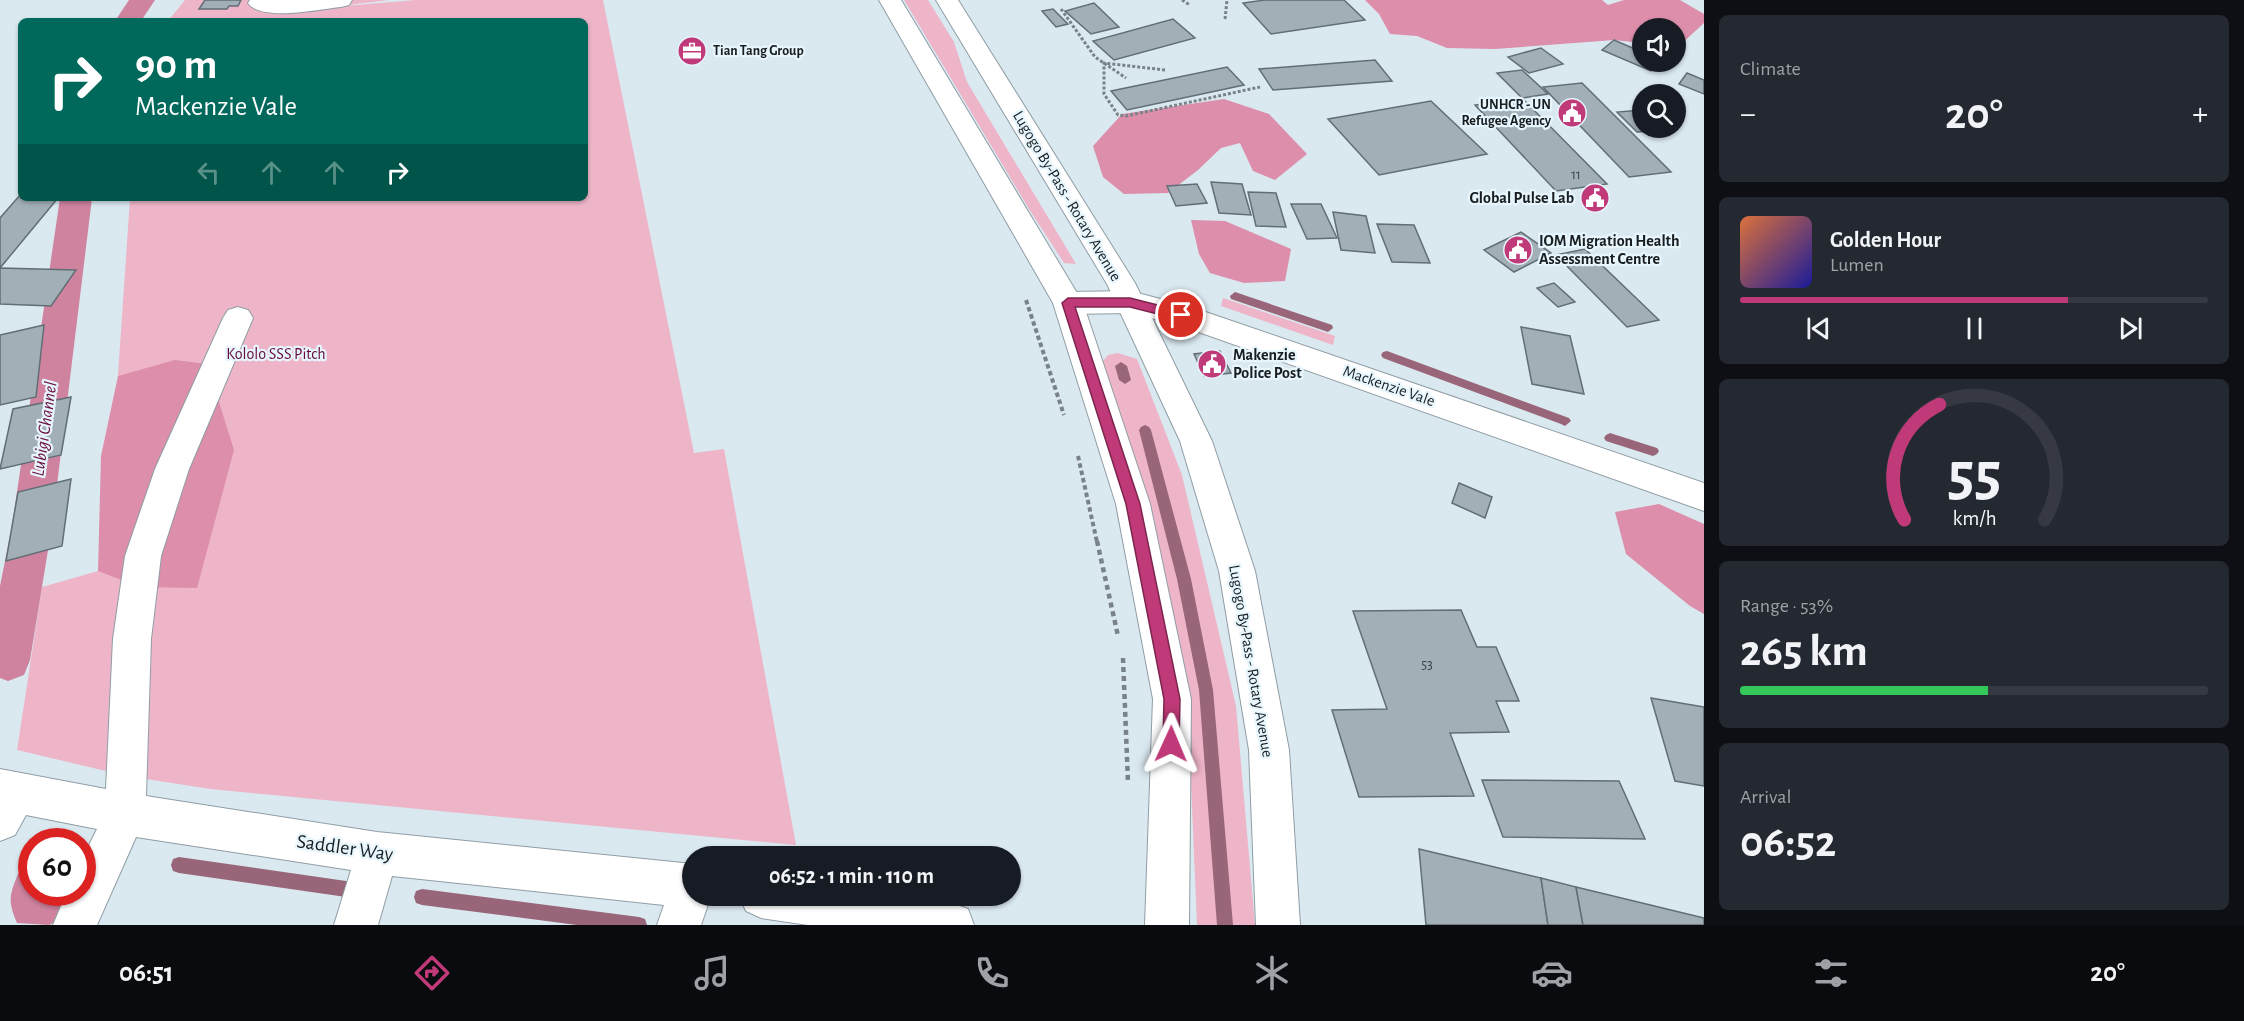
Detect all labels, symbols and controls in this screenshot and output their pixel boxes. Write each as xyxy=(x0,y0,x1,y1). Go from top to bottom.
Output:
map controls xyxy=(1632,18,1686,138)
button: sound xyxy=(1632,18,1686,72)
office icon: Tian Tang Group xyxy=(676,35,708,67)
icon: right xyxy=(36,42,114,120)
text: 90 m xyxy=(135,44,217,86)
place label: Tian Tang Group xyxy=(713,44,804,58)
text: Climate xyxy=(1740,59,1801,79)
button: search xyxy=(1632,84,1686,138)
text: 20° xyxy=(1945,92,2003,137)
text: Mackenzie Vale xyxy=(135,93,297,120)
public building icon: UNHCR - UN Refugee Agency xyxy=(1556,97,1588,129)
place label: UNHCR - UN Refugee Agency xyxy=(1461,98,1552,128)
text: − xyxy=(1740,98,1756,131)
text: + xyxy=(2192,98,2208,131)
street label: Lugogo By-Pass - Rotary Avenue xyxy=(1009,108,1124,284)
icon: left xyxy=(192,156,225,189)
icon: ahead xyxy=(255,156,288,189)
icon: ahead xyxy=(318,156,351,189)
icon: right xyxy=(381,156,414,189)
house number: 11 xyxy=(1571,168,1581,182)
public building icon: Global Pulse Lab xyxy=(1579,182,1611,214)
place label: Global Pulse Lab xyxy=(1469,190,1574,206)
text: Golden Hour xyxy=(1830,229,1941,251)
place label: IOM Migration Health Assessment Centre xyxy=(1539,233,1680,267)
public building icon: IOM Migration Health Assessment Centre xyxy=(1502,234,1534,266)
text: Lumen xyxy=(1830,255,1884,275)
pin xyxy=(1155,289,1206,340)
icon: arrive xyxy=(1164,298,1197,331)
icon: previous xyxy=(1802,312,1835,345)
icon: pause xyxy=(1958,312,1991,345)
icon: next xyxy=(2114,312,2147,345)
park label: Kololo SSS Pitch xyxy=(226,346,326,362)
place label: Makenzie Police Post xyxy=(1233,347,1302,381)
public building icon: Makenzie Police Post xyxy=(1196,348,1228,380)
street label: Mackenzie Vale xyxy=(1341,363,1437,409)
water label: Lubigi Channel xyxy=(29,381,61,477)
text: 55 xyxy=(1947,444,2001,506)
text: km/h xyxy=(1952,508,1996,529)
street label: Lugogo By-Pass - Rotary Avenue xyxy=(1225,563,1276,759)
text: Range · 53% xyxy=(1740,596,1833,616)
text: 265 km xyxy=(1740,629,1868,674)
house number: 53 xyxy=(1421,658,1433,672)
position arrow xyxy=(1139,712,1203,776)
text: Arrival xyxy=(1740,787,1791,807)
text: 06:52 xyxy=(1740,820,1836,865)
speed limit sign: 60 xyxy=(18,828,96,906)
street label: Saddler Way xyxy=(295,831,395,865)
text: 06:52 · 1 min · 110 m xyxy=(769,865,934,887)
icon: directions xyxy=(411,952,453,994)
icon: music xyxy=(691,952,733,994)
icon: phone xyxy=(971,952,1013,994)
icon: climate xyxy=(1251,952,1293,994)
icon: car xyxy=(1531,952,1573,994)
icon: filters xyxy=(1810,952,1852,994)
text: 06:51 xyxy=(119,959,174,986)
text: 20° xyxy=(2090,959,2125,986)

